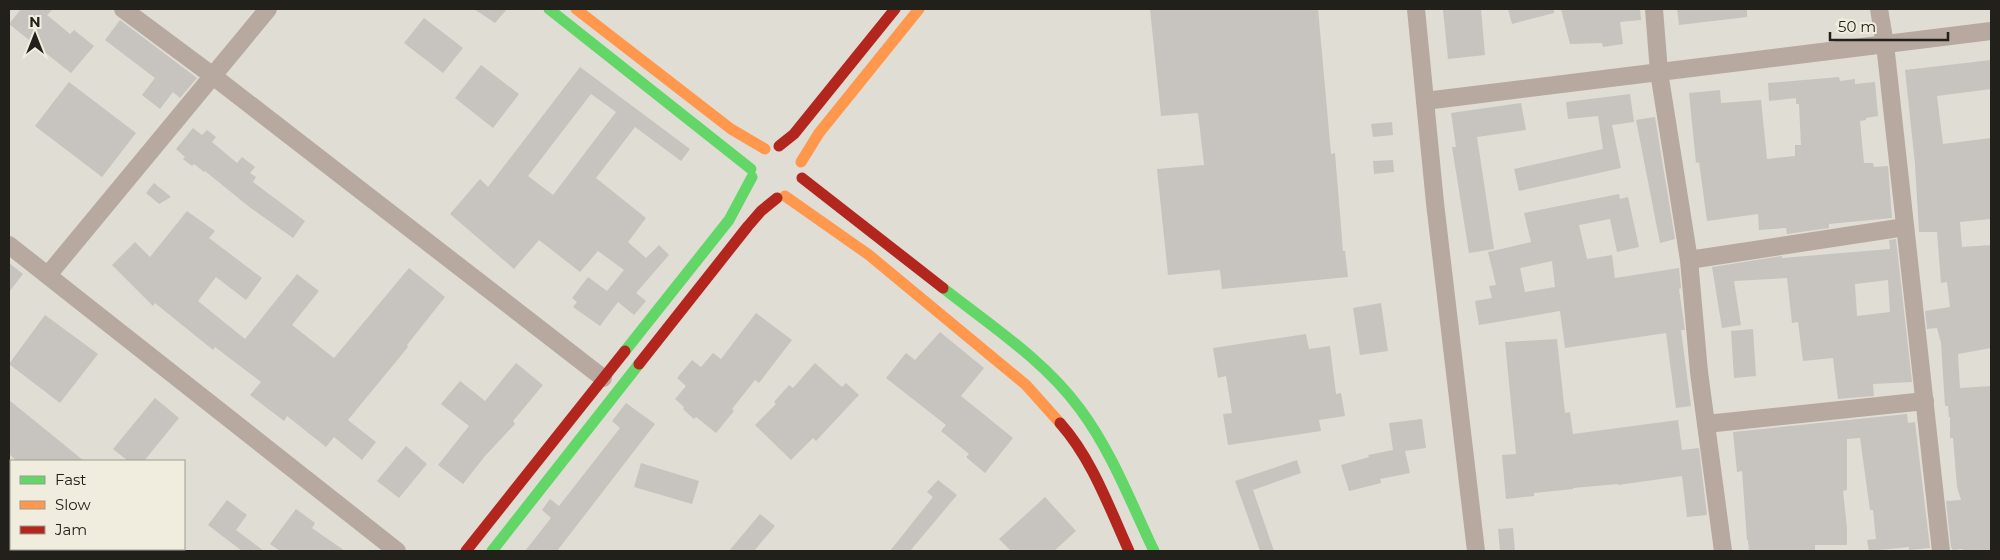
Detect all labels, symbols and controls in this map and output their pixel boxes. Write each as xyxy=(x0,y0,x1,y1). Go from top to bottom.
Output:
north arrow xyxy=(10,10,60,60)
scale bar xyxy=(1830,10,1948,42)
text: N xyxy=(29,13,41,31)
text: 50 m xyxy=(1838,17,1876,36)
legend xyxy=(10,460,185,550)
text: Fast xyxy=(55,470,86,489)
text: Slow xyxy=(55,495,91,514)
text: Jam xyxy=(54,520,87,539)

